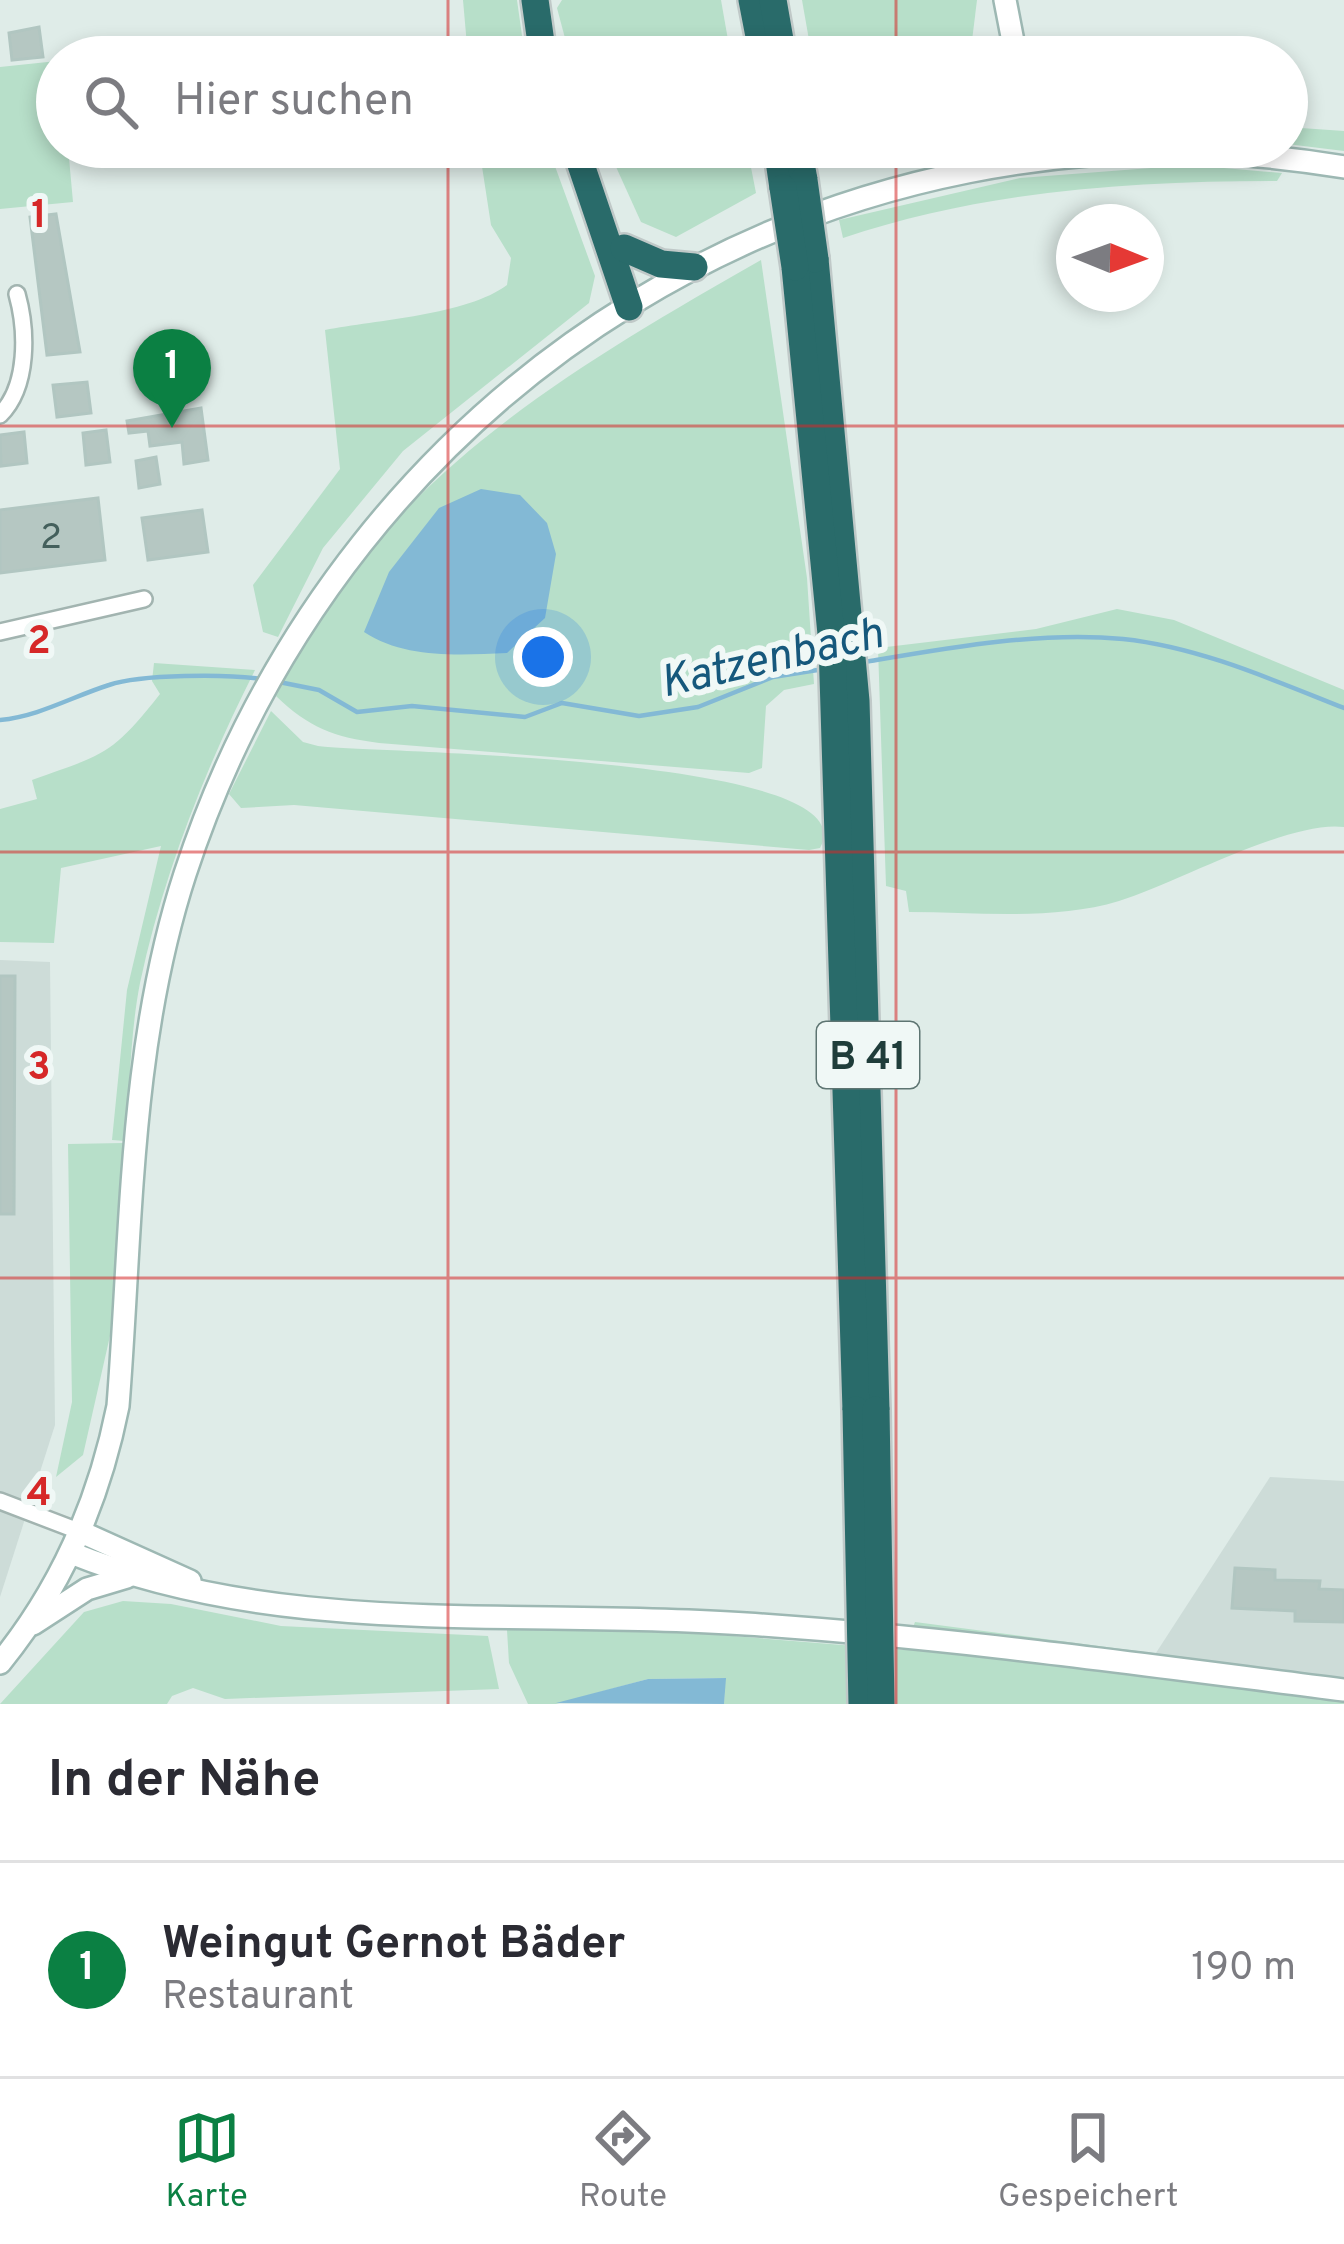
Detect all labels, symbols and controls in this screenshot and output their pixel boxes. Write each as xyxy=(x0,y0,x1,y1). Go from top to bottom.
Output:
search box xyxy=(36,36,1308,168)
icon: search xyxy=(78,69,144,135)
text: Hier suchen xyxy=(174,74,414,131)
text: 1 xyxy=(31,193,47,242)
north arrow xyxy=(1056,204,1164,312)
pin: 1 xyxy=(133,329,211,428)
house number: 2 xyxy=(40,516,62,562)
water label: Katzenbach xyxy=(655,607,889,714)
text: 2 xyxy=(27,619,51,668)
your location xyxy=(513,627,573,687)
road number: B 41 xyxy=(817,1022,919,1088)
text: 3 xyxy=(27,1045,51,1094)
text: 4 xyxy=(26,1471,52,1520)
text: In der Nähe xyxy=(48,1750,320,1815)
text: Weingut Gernot Bäder xyxy=(162,1917,625,1974)
text: 1 xyxy=(79,1945,95,1994)
text: 190 m xyxy=(1191,1945,1296,1994)
text: Restaurant xyxy=(162,1974,354,2023)
tab: Karte xyxy=(166,2105,248,2219)
tab: Route xyxy=(579,2105,667,2219)
tab: Gespeichert xyxy=(998,2105,1178,2219)

